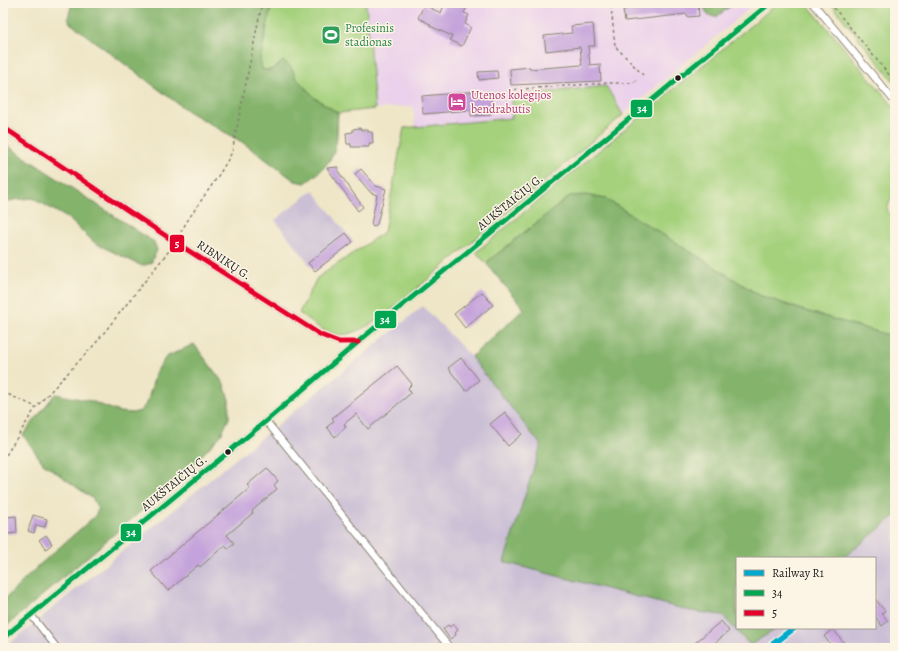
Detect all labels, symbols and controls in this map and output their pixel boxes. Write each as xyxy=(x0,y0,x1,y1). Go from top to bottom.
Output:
place label: Profesinis stadionas xyxy=(345,20,394,50)
sports icon: Profesinis stadionas xyxy=(320,24,342,46)
unlabelled marker xyxy=(673,73,683,83)
place label: Utenos kolegijos bendrabutis xyxy=(471,87,552,117)
hotel icon: Utenos kolegijos bendrabutis xyxy=(446,91,468,113)
line badge: 34 xyxy=(630,99,653,118)
text: 34 xyxy=(637,101,647,116)
street label: AUKŠTAIČIŲ G. xyxy=(473,170,546,234)
line badge: 5 xyxy=(169,234,185,253)
text: 5 xyxy=(175,236,180,251)
street label: RIBNIKŲ G. xyxy=(194,237,254,283)
line badge: 34 xyxy=(374,310,397,329)
text: 34 xyxy=(380,312,390,327)
unlabelled marker xyxy=(223,447,233,457)
street label: AUKŠTAIČIŲ G. xyxy=(137,451,210,515)
line badge: 34 xyxy=(120,523,142,542)
text: 34 xyxy=(126,525,136,540)
legend xyxy=(736,557,876,629)
text: Railway R1 xyxy=(772,565,824,581)
text: 34 xyxy=(772,585,783,601)
text: 5 xyxy=(772,605,777,621)

